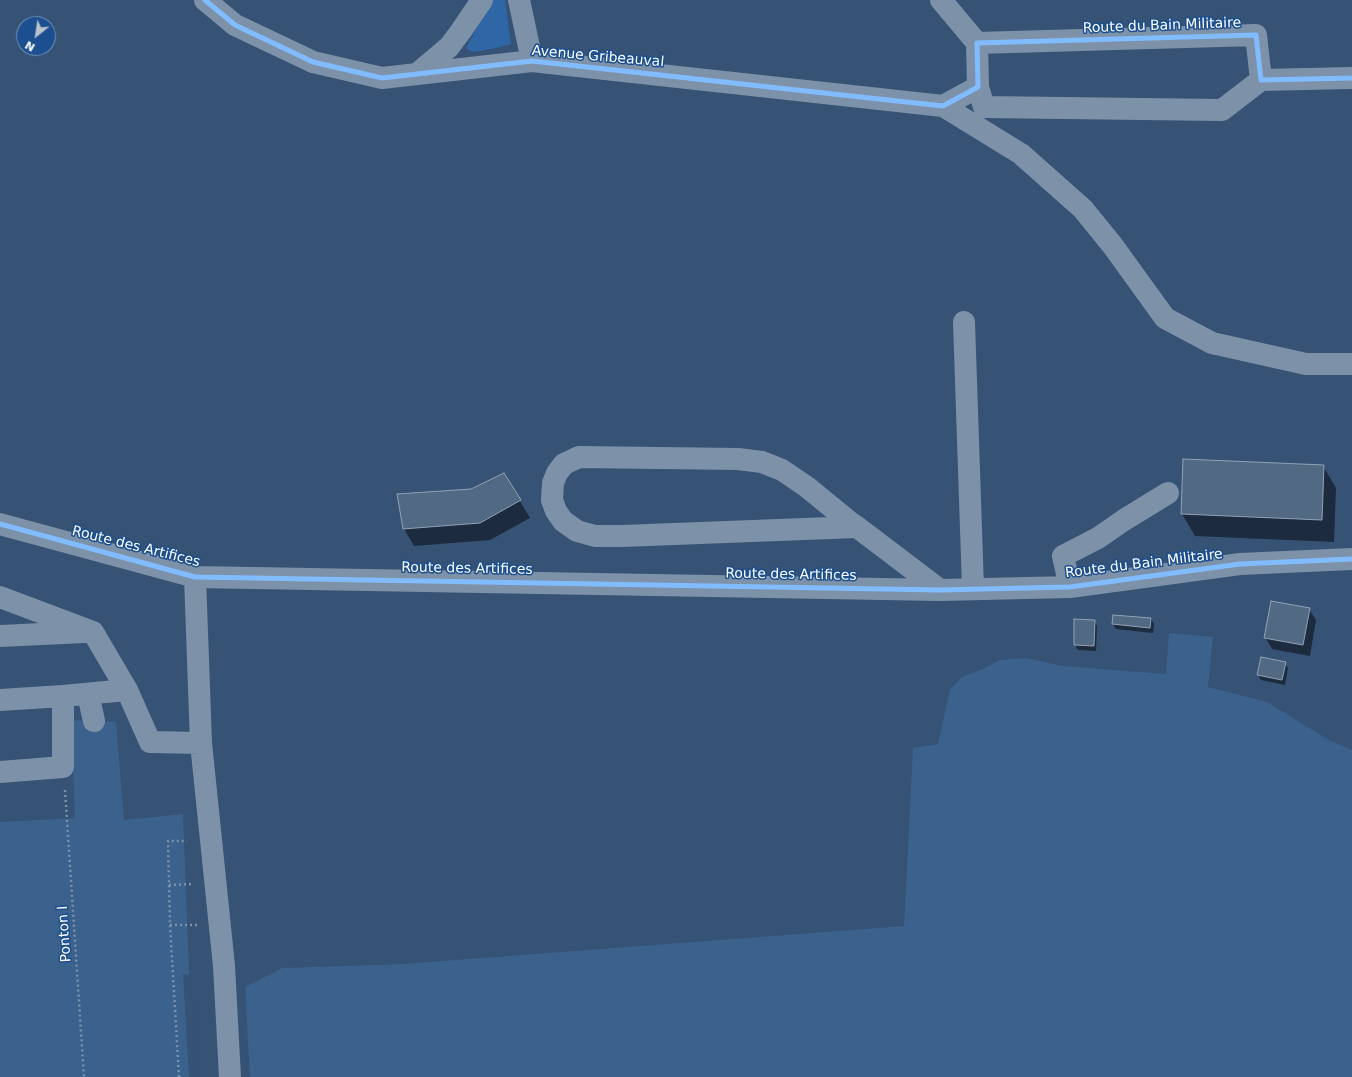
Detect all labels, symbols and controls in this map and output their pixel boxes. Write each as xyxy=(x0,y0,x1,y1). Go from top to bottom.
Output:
street label: Route du Bain Militaire xyxy=(1083,15,1241,37)
north arrow xyxy=(16,16,56,56)
text: N xyxy=(23,38,37,54)
street label: Avenue Gribeauval xyxy=(531,43,665,71)
street label: Route des Artifices xyxy=(70,523,202,571)
street label: Route du Bain Militaire xyxy=(1064,546,1224,582)
street label: Route des Artifices xyxy=(401,559,533,579)
street label: Route des Artifices xyxy=(725,565,857,585)
street label: Ponton I xyxy=(55,905,75,963)

